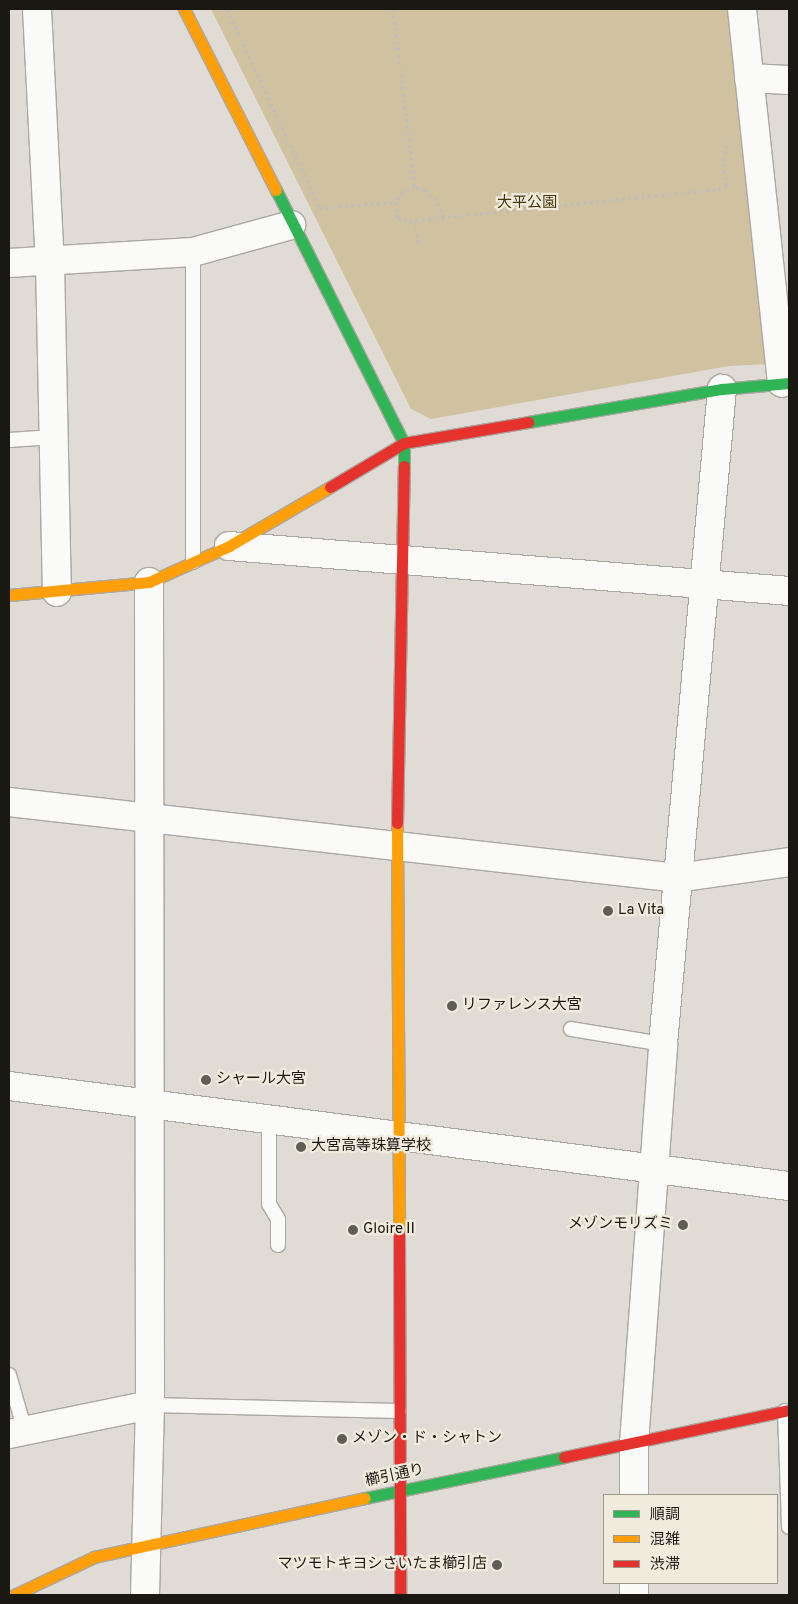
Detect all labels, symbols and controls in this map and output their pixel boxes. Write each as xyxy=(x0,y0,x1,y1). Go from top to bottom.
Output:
park label: 大平公園 xyxy=(497,195,557,213)
place label: La Vita xyxy=(618,902,665,920)
marker: La Vita xyxy=(602,905,614,917)
place label: リファレンス大宮 xyxy=(462,997,582,1015)
marker: リファレンス大宮 xyxy=(446,1000,458,1012)
place label: シャール大宮 xyxy=(216,1071,306,1089)
marker: シャール大宮 xyxy=(200,1074,212,1086)
place label: 大宮高等珠算学校 xyxy=(311,1138,431,1156)
marker: 大宮高等珠算学校 xyxy=(295,1141,307,1153)
place label: メゾンモリズミ xyxy=(568,1216,673,1234)
marker: メゾンモリズミ xyxy=(677,1219,689,1231)
place label: GloireⅡ xyxy=(363,1221,418,1239)
marker: GloireⅡ xyxy=(347,1224,359,1236)
place label: メゾン・ド・シャトン xyxy=(352,1430,502,1448)
marker: メゾン・ド・シャトン xyxy=(336,1433,348,1445)
street label: 櫛引通り xyxy=(364,1461,426,1491)
legend xyxy=(603,1494,778,1584)
text: 順調 xyxy=(650,1506,680,1525)
text: 混雑 xyxy=(650,1531,680,1550)
place label: マツモトキヨシさいたま櫛引店 xyxy=(277,1556,487,1574)
text: 渋滞 xyxy=(650,1556,680,1575)
marker: マツモトキヨシさいたま櫛引店 xyxy=(491,1559,503,1571)

